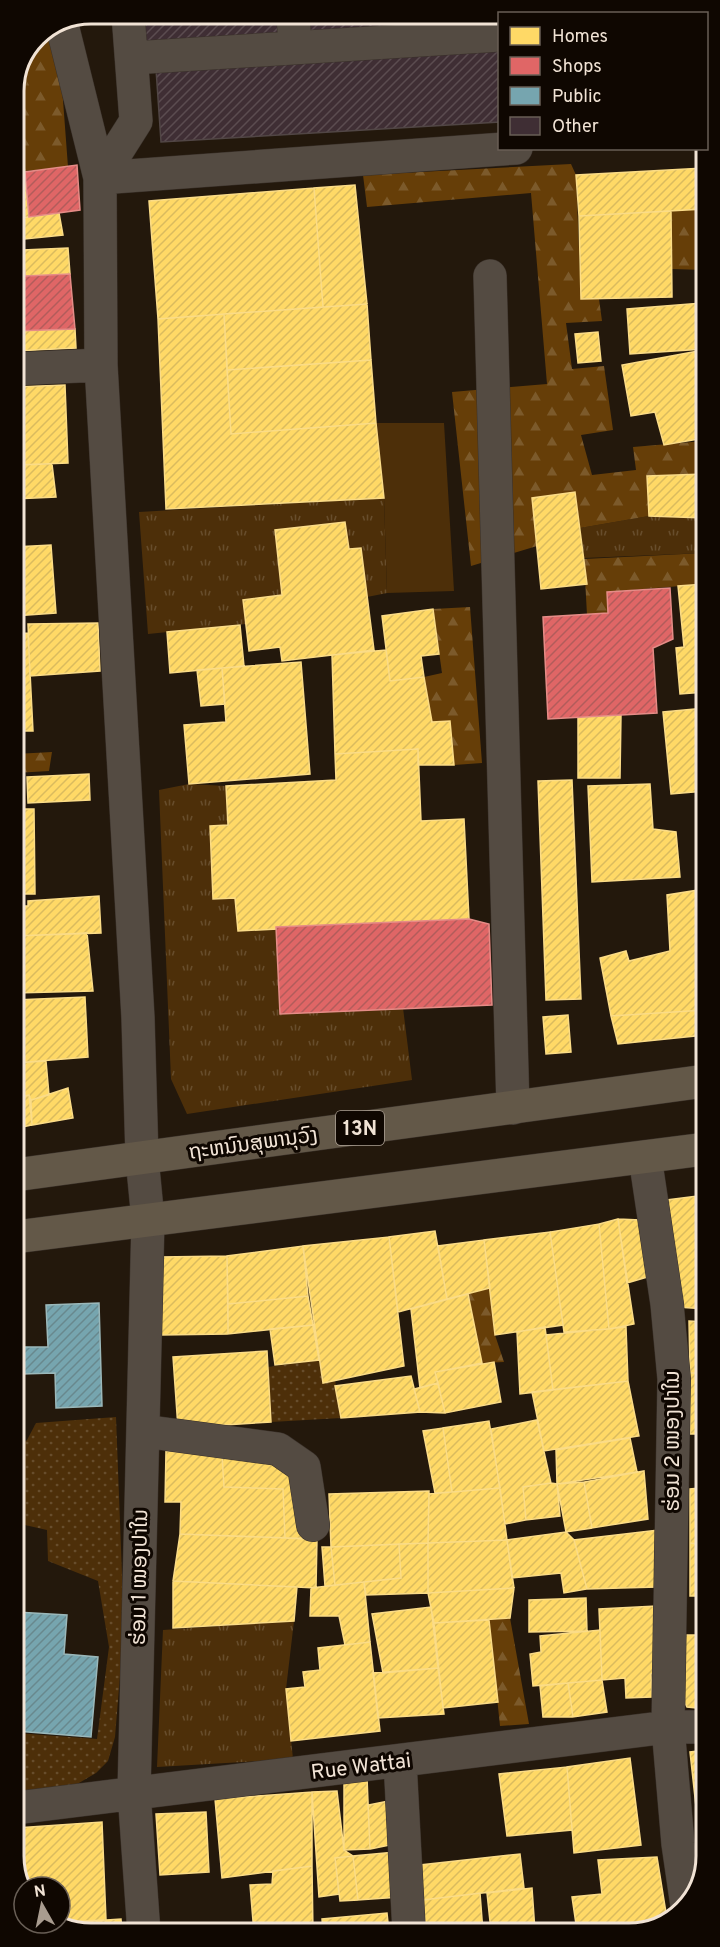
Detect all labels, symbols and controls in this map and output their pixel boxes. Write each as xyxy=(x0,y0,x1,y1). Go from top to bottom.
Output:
legend xyxy=(498,12,708,150)
text: Homes xyxy=(552,26,608,49)
text: Shops xyxy=(552,56,602,79)
text: Public xyxy=(552,86,602,109)
text: Other xyxy=(552,116,599,139)
road number: 13N xyxy=(336,1111,384,1145)
street label: ຖະຫນົນສຸພານຸວົງ xyxy=(187,1122,320,1167)
street label: ຮ່ອມ 2 ໜອງປາໃນ xyxy=(660,1370,687,1512)
street label: ຮ່ອມ 1 ໜອງປາໃນ xyxy=(126,1509,155,1645)
street label: Rue Wattai xyxy=(310,1748,413,1787)
north arrow xyxy=(12,1875,72,1935)
text: N xyxy=(33,1881,47,1903)

